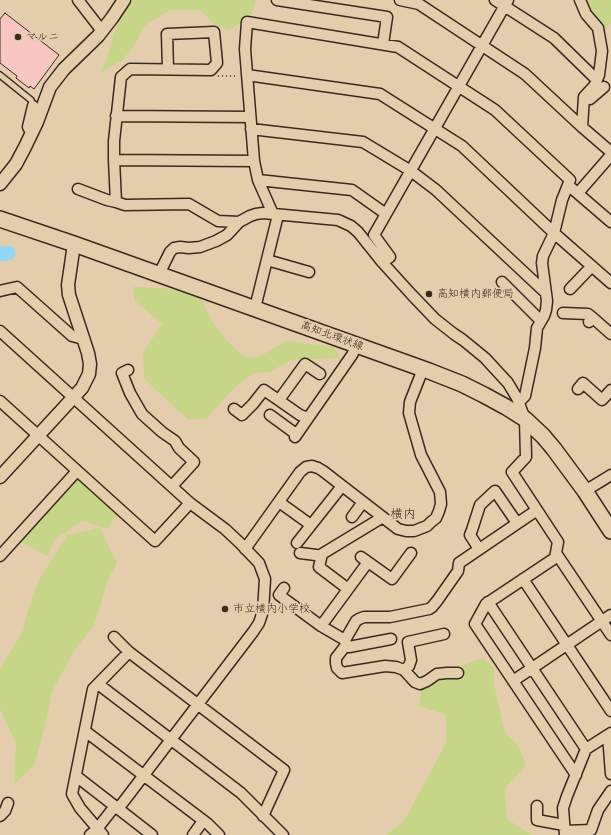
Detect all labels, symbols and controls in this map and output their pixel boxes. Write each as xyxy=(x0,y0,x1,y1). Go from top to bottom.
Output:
place label: マルニ xyxy=(26,30,59,44)
marker: マルニ xyxy=(13,32,23,42)
place label: 高知横内郵便局 xyxy=(437,287,514,301)
marker: 高知横内郵便局 xyxy=(424,289,434,299)
street label: 高知北環状線 xyxy=(299,319,365,353)
district label: 横内 xyxy=(390,507,416,523)
place label: 市立横内小学校 xyxy=(233,602,310,616)
marker: 市立横内小学校 xyxy=(220,604,230,614)

